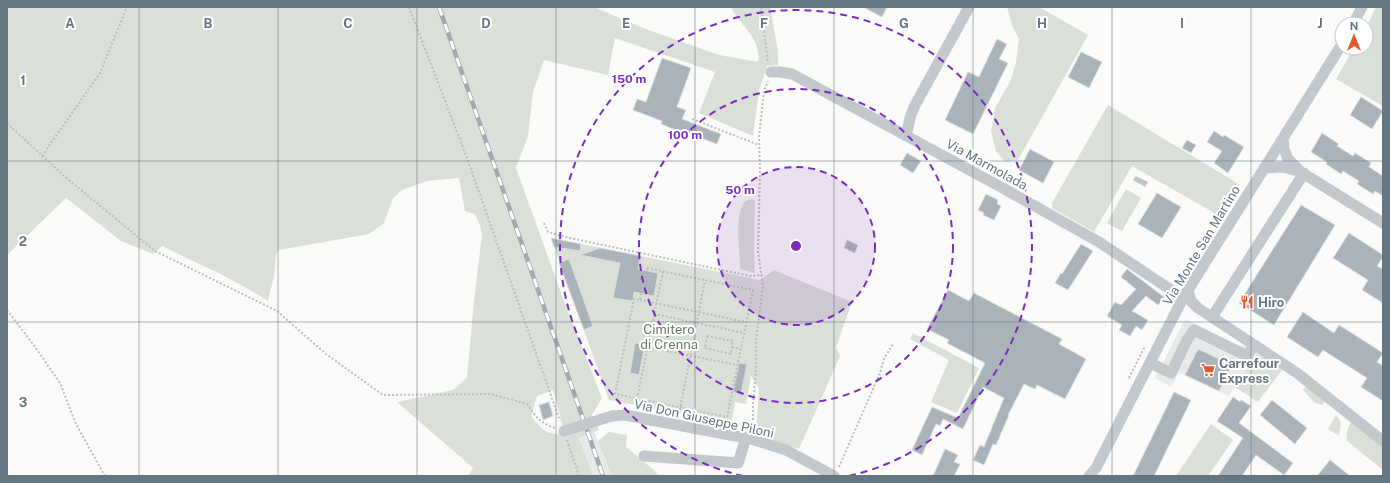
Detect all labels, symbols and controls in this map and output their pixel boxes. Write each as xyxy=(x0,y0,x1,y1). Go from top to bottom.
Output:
text: A xyxy=(65,16,75,31)
text: B xyxy=(204,16,213,31)
text: C xyxy=(343,16,353,31)
text: D xyxy=(481,16,491,31)
text: E xyxy=(622,16,630,31)
text: F xyxy=(760,16,768,31)
text: G xyxy=(899,16,909,31)
text: H xyxy=(1037,16,1047,31)
text: I xyxy=(1180,16,1184,31)
text: J xyxy=(1317,16,1323,31)
north arrow xyxy=(1334,16,1374,56)
text: N xyxy=(1350,20,1358,32)
text: 150 m xyxy=(612,72,646,86)
text: 1 xyxy=(20,73,26,88)
text: 100 m xyxy=(668,128,702,142)
street label: Via Marmolada xyxy=(943,136,1030,193)
text: 50 m xyxy=(725,183,755,197)
street label: Via Monte San Martino xyxy=(1160,183,1243,308)
text: 2 xyxy=(19,234,27,249)
centre of rings xyxy=(789,239,803,253)
restaurant icon: Hiro xyxy=(1239,294,1255,310)
place label: Hiro xyxy=(1258,295,1284,310)
park label: Cimitero di Crenna xyxy=(640,322,698,352)
place label: Carrefour Express xyxy=(1219,356,1280,386)
supermarket icon: Carrefour Express xyxy=(1200,362,1216,378)
text: 3 xyxy=(19,395,28,410)
street label: Via Don Giuseppe Piloni xyxy=(633,396,775,441)

